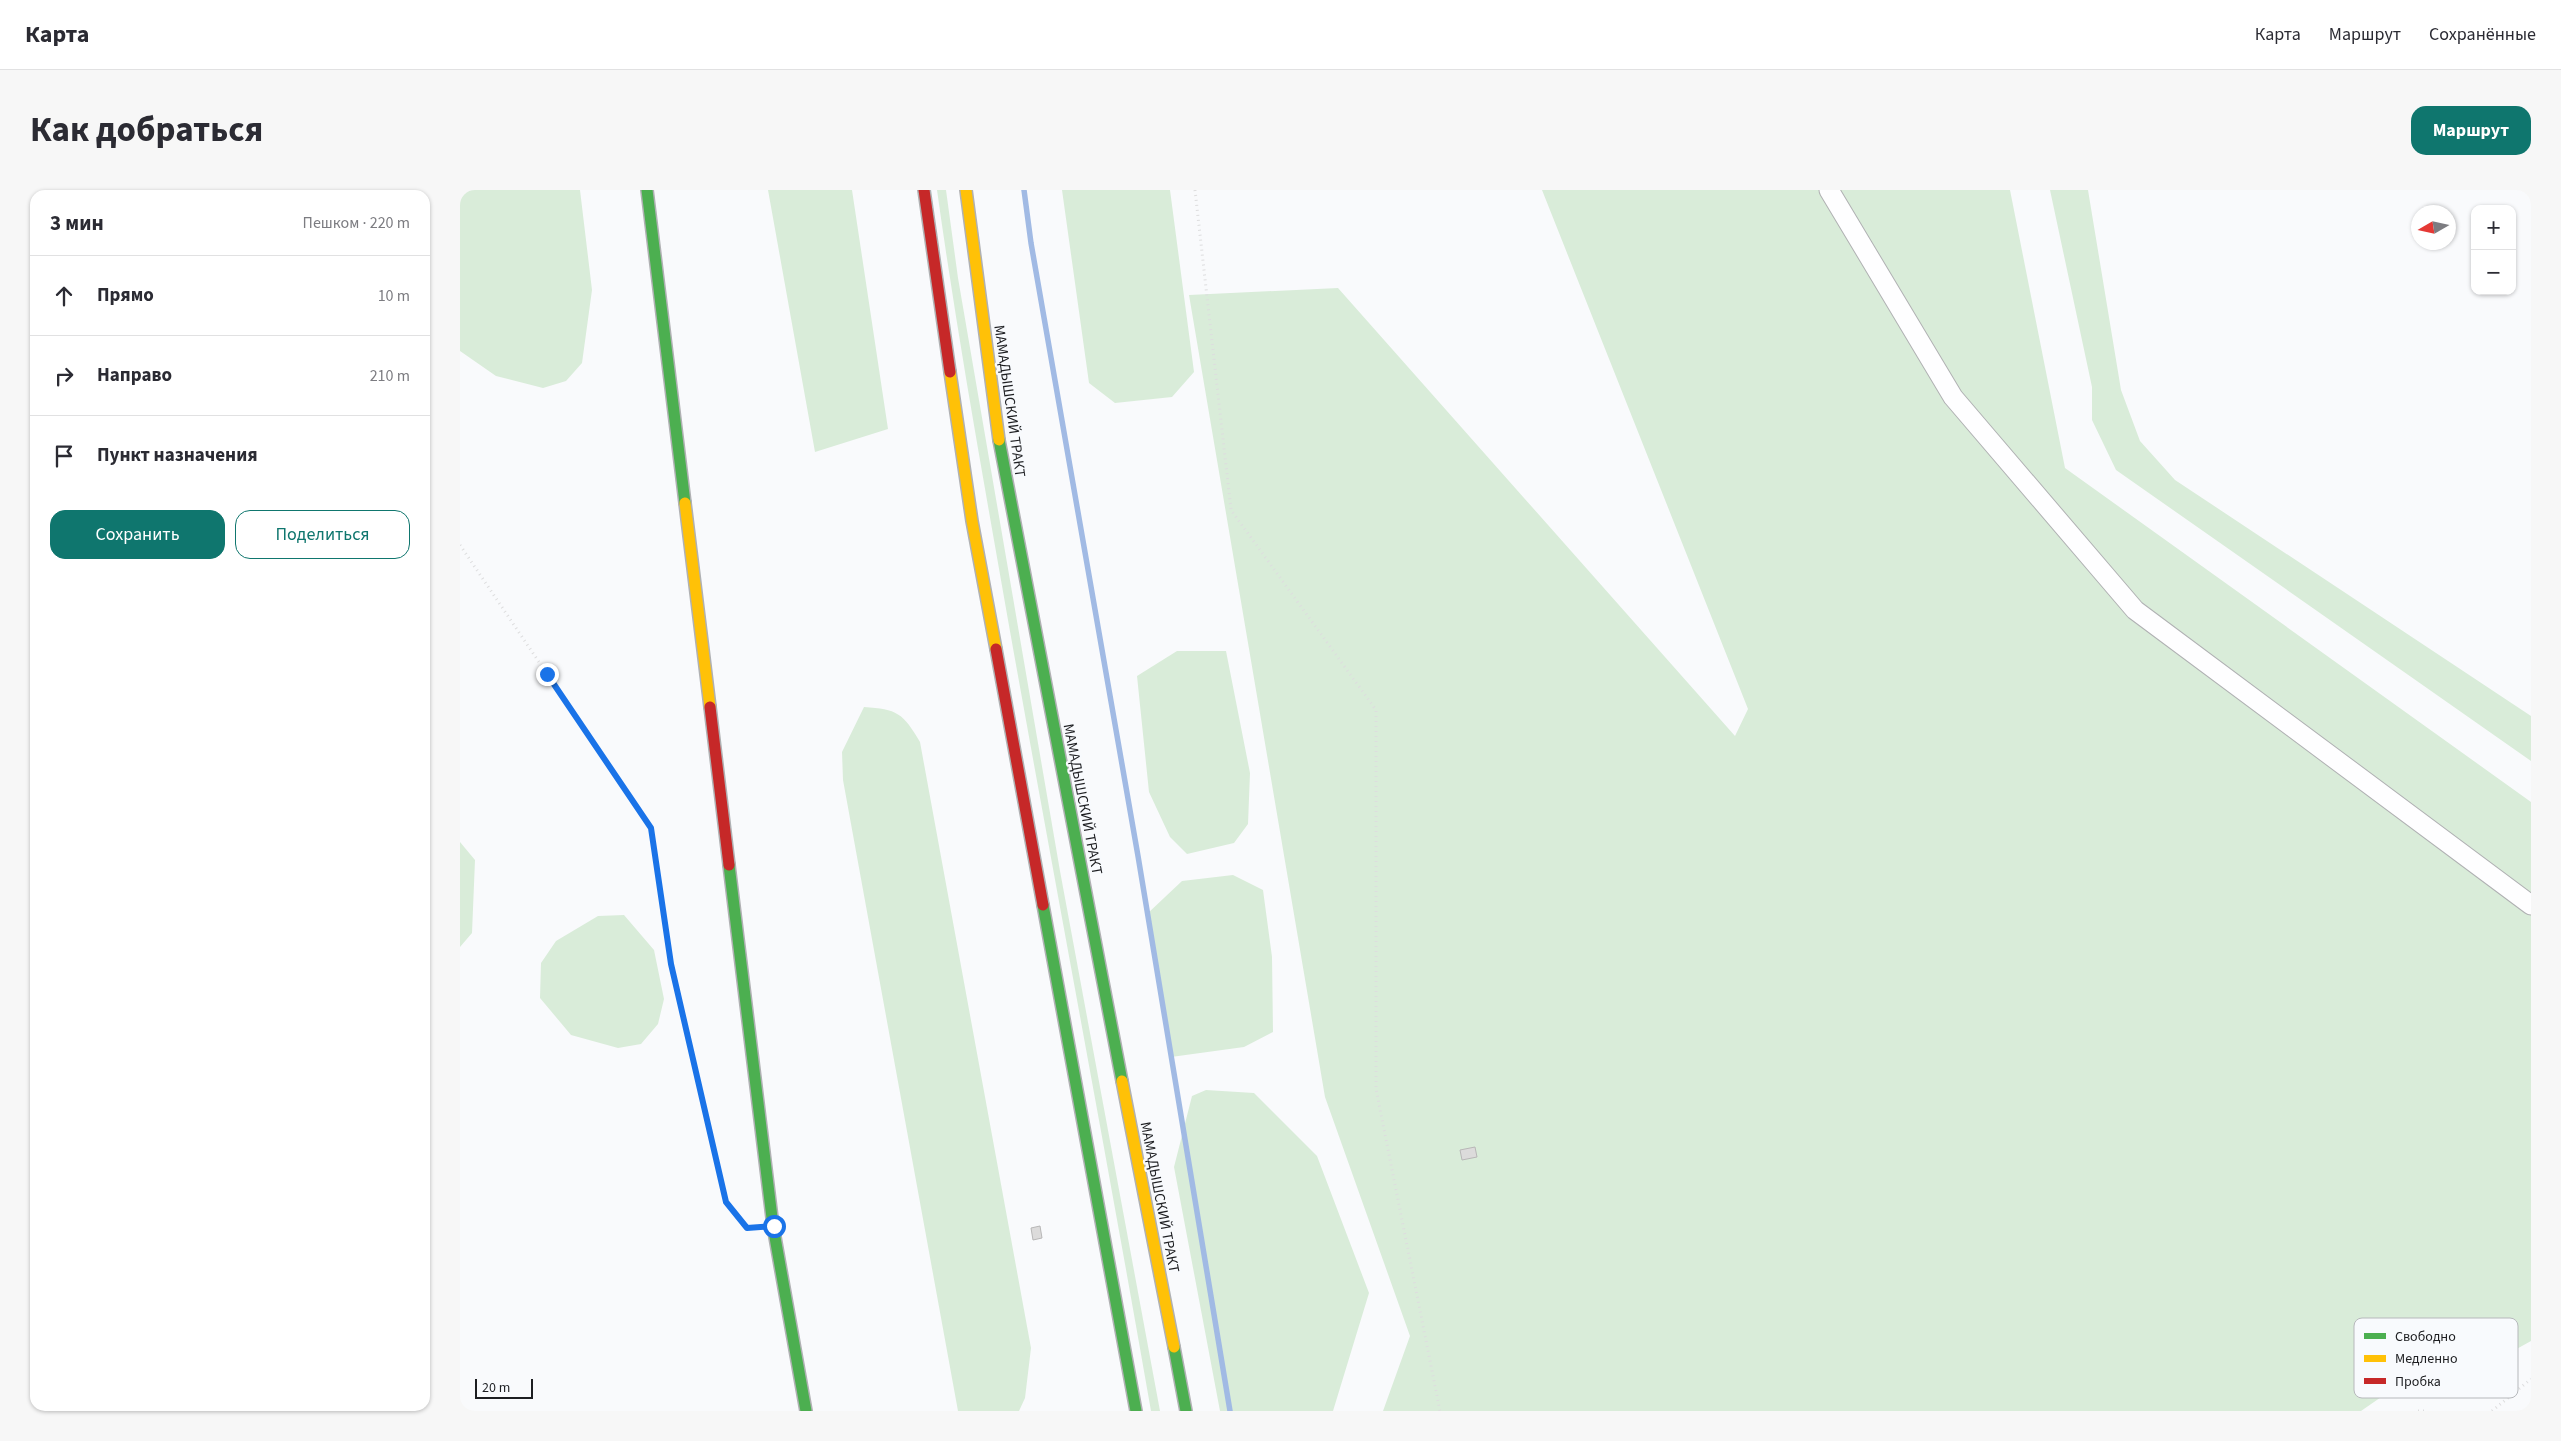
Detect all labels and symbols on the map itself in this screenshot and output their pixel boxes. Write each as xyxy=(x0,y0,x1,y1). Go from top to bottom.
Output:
north arrow xyxy=(2411,205,2456,250)
street label: МАМАДЫШСКИЙ ТРАКТ xyxy=(988,324,1031,479)
route end xyxy=(536,663,559,686)
street label: МАМАДЫШСКИЙ ТРАКТ xyxy=(1058,722,1107,876)
street label: МАМАДЫШСКИЙ ТРАКТ xyxy=(1135,1120,1184,1274)
route start xyxy=(763,1215,786,1238)
legend xyxy=(2354,1318,2518,1398)
text: Свободно xyxy=(2395,1327,2456,1347)
text: Медленно xyxy=(2395,1349,2458,1369)
text: Пробка xyxy=(2395,1372,2441,1392)
scale bar xyxy=(475,1376,532,1399)

